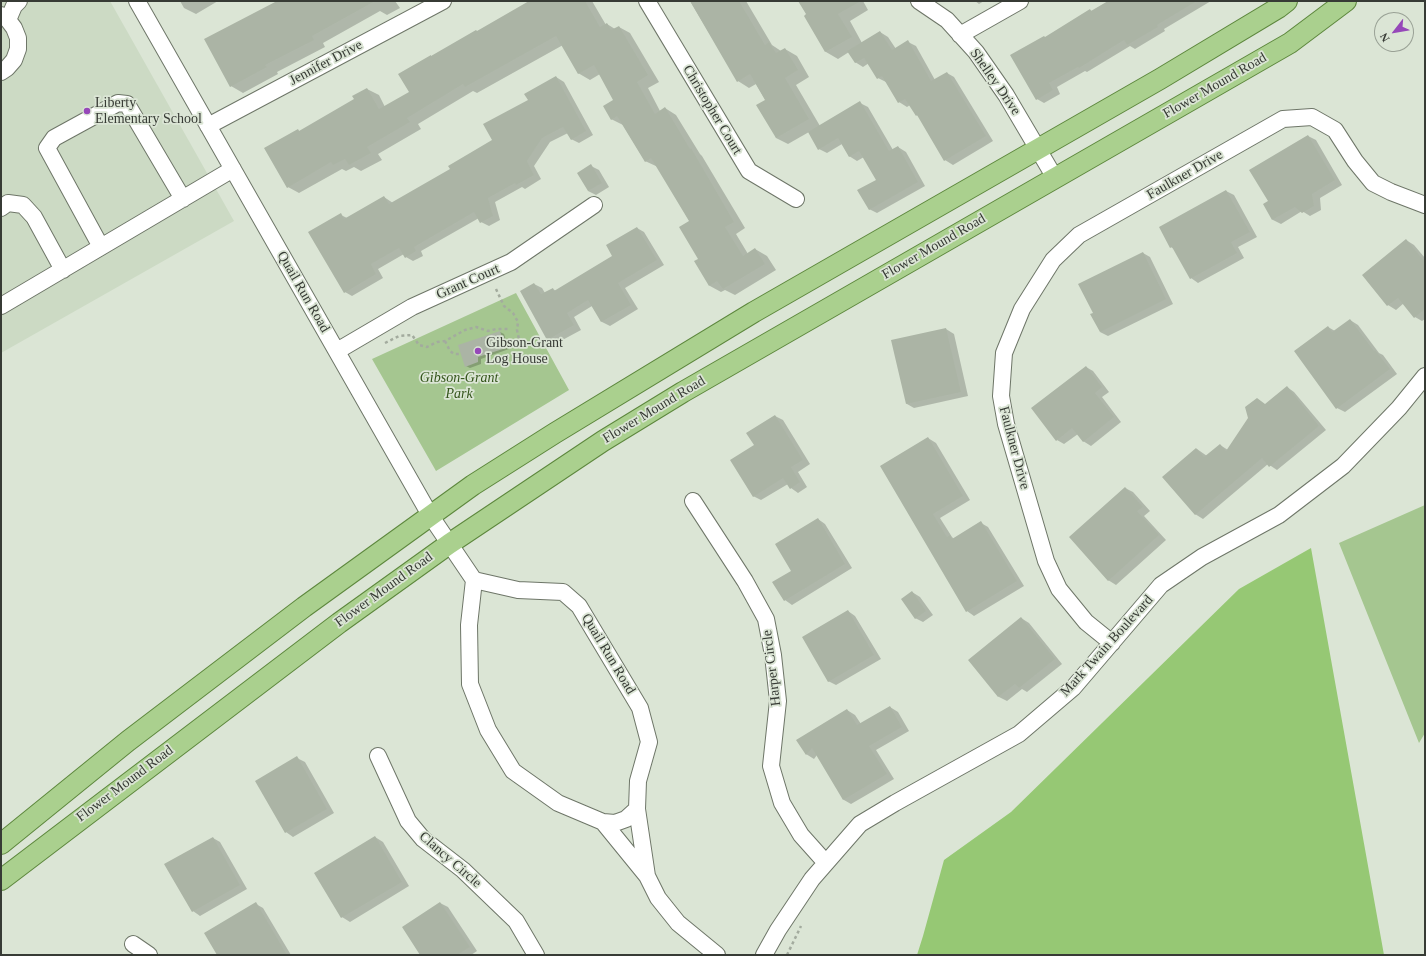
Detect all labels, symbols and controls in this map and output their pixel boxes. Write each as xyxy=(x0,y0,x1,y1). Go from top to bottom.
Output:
north arrow xyxy=(1374,12,1414,52)
text: N xyxy=(1377,31,1392,44)
street label: Jennifer Drive xyxy=(287,37,365,89)
street label: Shelley Drive xyxy=(966,45,1024,119)
street label: Flower Mound Road xyxy=(1160,50,1270,122)
street label: Christopher Court xyxy=(679,62,745,158)
place label: Liberty Elementary School xyxy=(95,95,202,128)
marker: Liberty Elementary School xyxy=(82,106,92,116)
street label: Faulkner Drive xyxy=(1144,146,1226,204)
street label: Flower Mound Road xyxy=(879,211,989,283)
street label: Quail Run Road xyxy=(273,248,333,336)
street label: Grant Court xyxy=(434,261,502,303)
place label: Gibson-Grant Log House xyxy=(486,335,563,368)
marker: Gibson-Grant Log House xyxy=(473,346,483,356)
park label: Gibson-Grant Park xyxy=(420,370,498,402)
street label: Flower Mound Road xyxy=(600,373,708,447)
street label: Faulkner Drive xyxy=(995,405,1033,491)
street label: Flower Mound Road xyxy=(332,549,436,631)
street label: Mark Twain Boulevard xyxy=(1057,592,1157,700)
street label: Quail Run Road xyxy=(577,611,639,697)
street label: Harper Circle xyxy=(759,629,785,707)
street label: Flower Mound Road xyxy=(73,742,177,826)
street label: Clancy Circle xyxy=(415,828,485,892)

